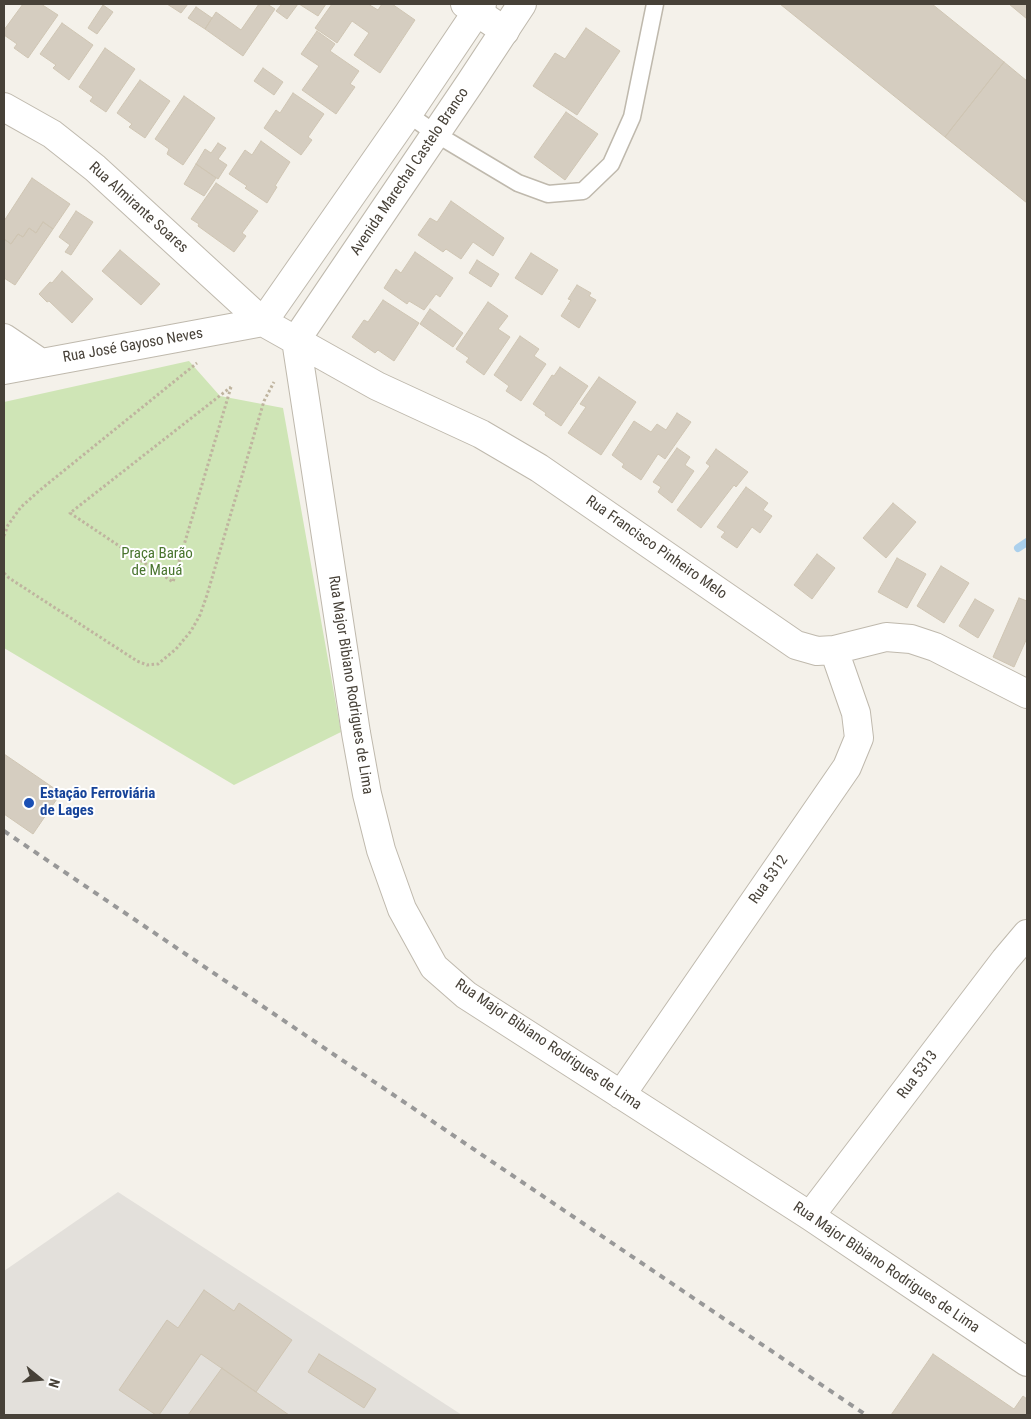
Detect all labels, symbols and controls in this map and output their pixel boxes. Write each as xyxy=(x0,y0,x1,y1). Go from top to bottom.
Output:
street label: Avenida Marechal Castelo Branco xyxy=(347,85,473,259)
street label: Rua Almirante Soares xyxy=(85,159,191,257)
street label: Rua José Gayoso Neves xyxy=(62,325,204,367)
street label: Rua Francisco Pinheiro Melo xyxy=(582,492,730,604)
park label: Praça Barão de Mauá xyxy=(121,545,193,580)
street label: Rua Major Bibiano Rodrigues de Lima xyxy=(324,574,376,796)
place label: Estação Ferroviária de Lages xyxy=(40,785,155,820)
marker: Estação Ferroviária de Lages xyxy=(22,796,36,810)
street label: Rua 5312 xyxy=(746,852,792,908)
street label: Rua Major Bibiano Rodrigues de Lima xyxy=(451,976,645,1114)
street label: Rua 5313 xyxy=(894,1047,942,1103)
street label: Rua Major Bibiano Rodrigues de Lima xyxy=(789,1199,983,1337)
north arrow xyxy=(15,1354,65,1404)
text: N xyxy=(45,1377,63,1390)

